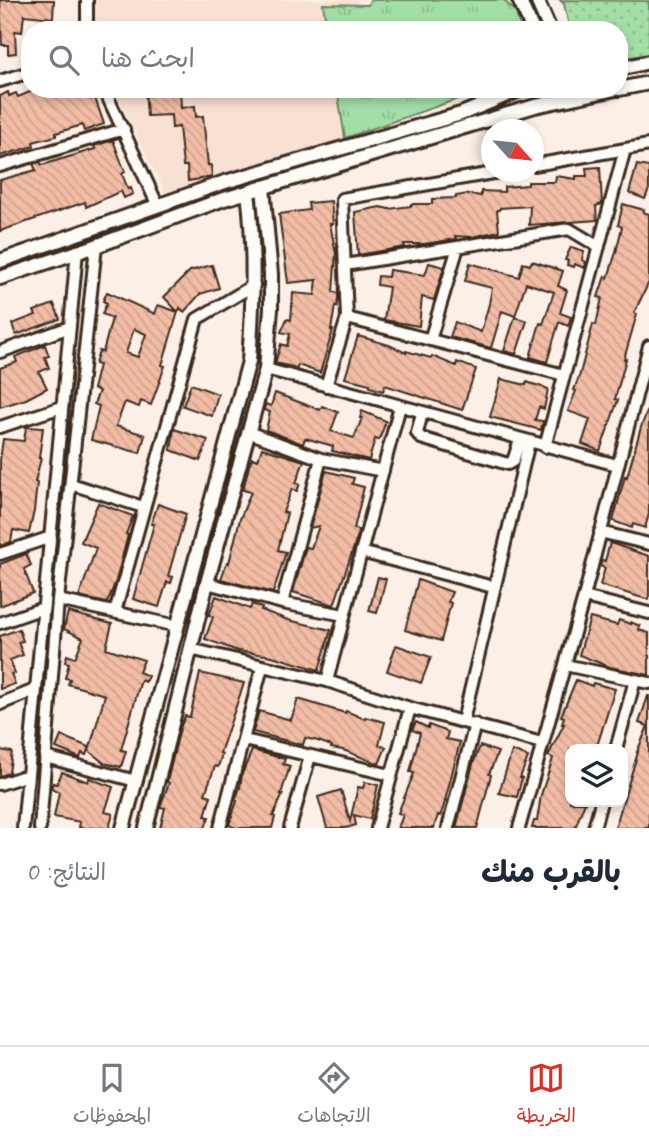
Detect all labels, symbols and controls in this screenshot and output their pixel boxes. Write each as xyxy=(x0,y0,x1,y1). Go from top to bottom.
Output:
search box xyxy=(21,21,628,98)
icon: search xyxy=(45,41,83,79)
text: ابحث هنا xyxy=(101,43,195,77)
north arrow xyxy=(481,119,544,182)
map controls xyxy=(565,744,628,807)
button: layers xyxy=(565,744,628,807)
text: بالقرب منك xyxy=(481,854,621,893)
text: النتائج: 0 xyxy=(28,859,106,889)
tab: المحفوظات xyxy=(73,1059,151,1132)
tab: الاتجاهات xyxy=(297,1059,371,1132)
tab: الخريطة xyxy=(517,1059,576,1132)

